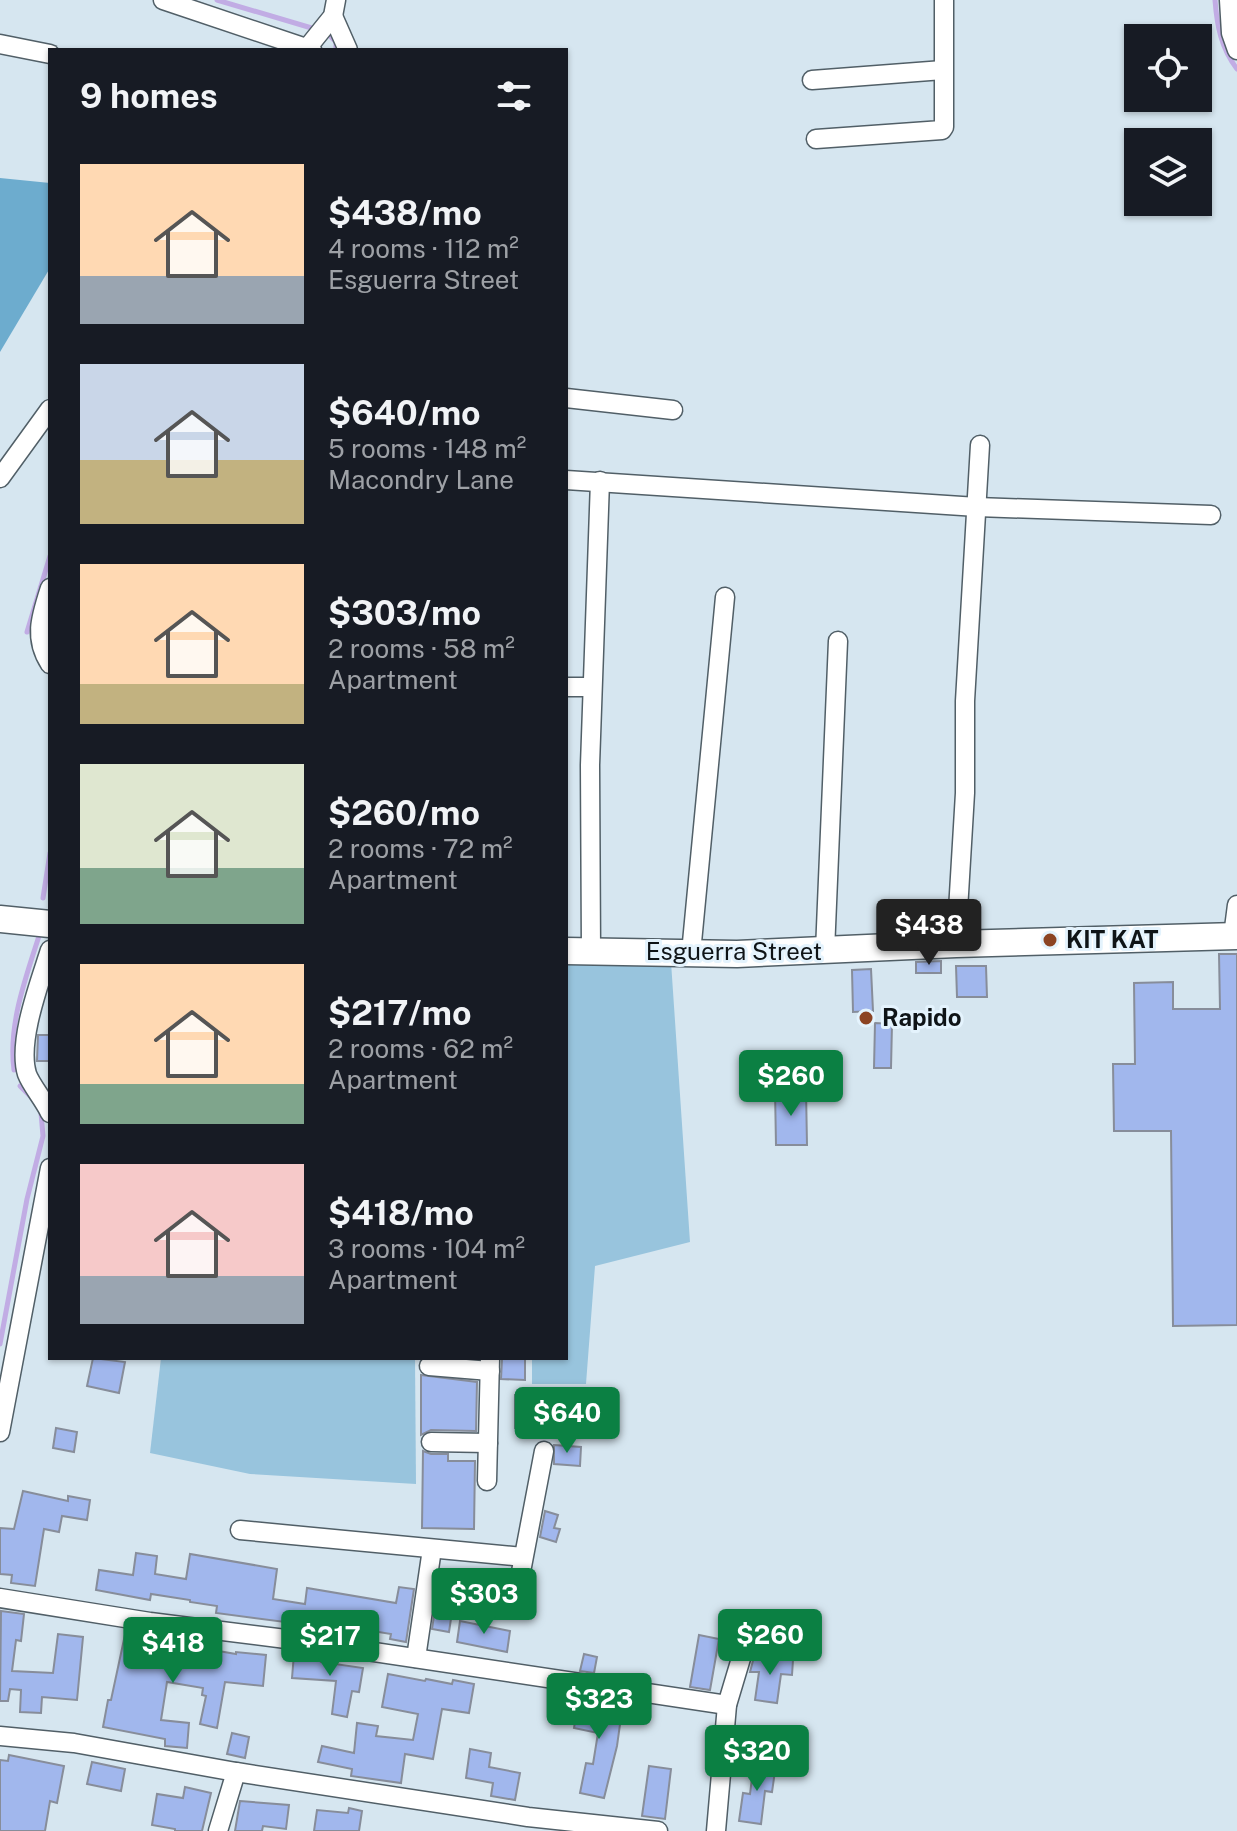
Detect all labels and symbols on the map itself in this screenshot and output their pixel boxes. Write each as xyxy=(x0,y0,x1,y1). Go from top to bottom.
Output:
pin: $438 xyxy=(882,899,976,967)
place label: KIT KAT xyxy=(1066,925,1159,953)
marker: KIT KAT xyxy=(1041,931,1059,949)
street label: Esguerra Street xyxy=(646,937,822,965)
place label: Rapido xyxy=(882,1003,961,1031)
marker: Rapido xyxy=(857,1009,875,1027)
pin: $260 xyxy=(744,1050,838,1118)
pin: $640 xyxy=(520,1387,614,1455)
pin: $303 xyxy=(437,1568,531,1636)
pin: $260 xyxy=(723,1609,817,1677)
pin: $217 xyxy=(283,1610,377,1678)
pin: $418 xyxy=(126,1617,220,1685)
pin: $323 xyxy=(552,1673,646,1741)
pin: $320 xyxy=(710,1725,804,1793)

